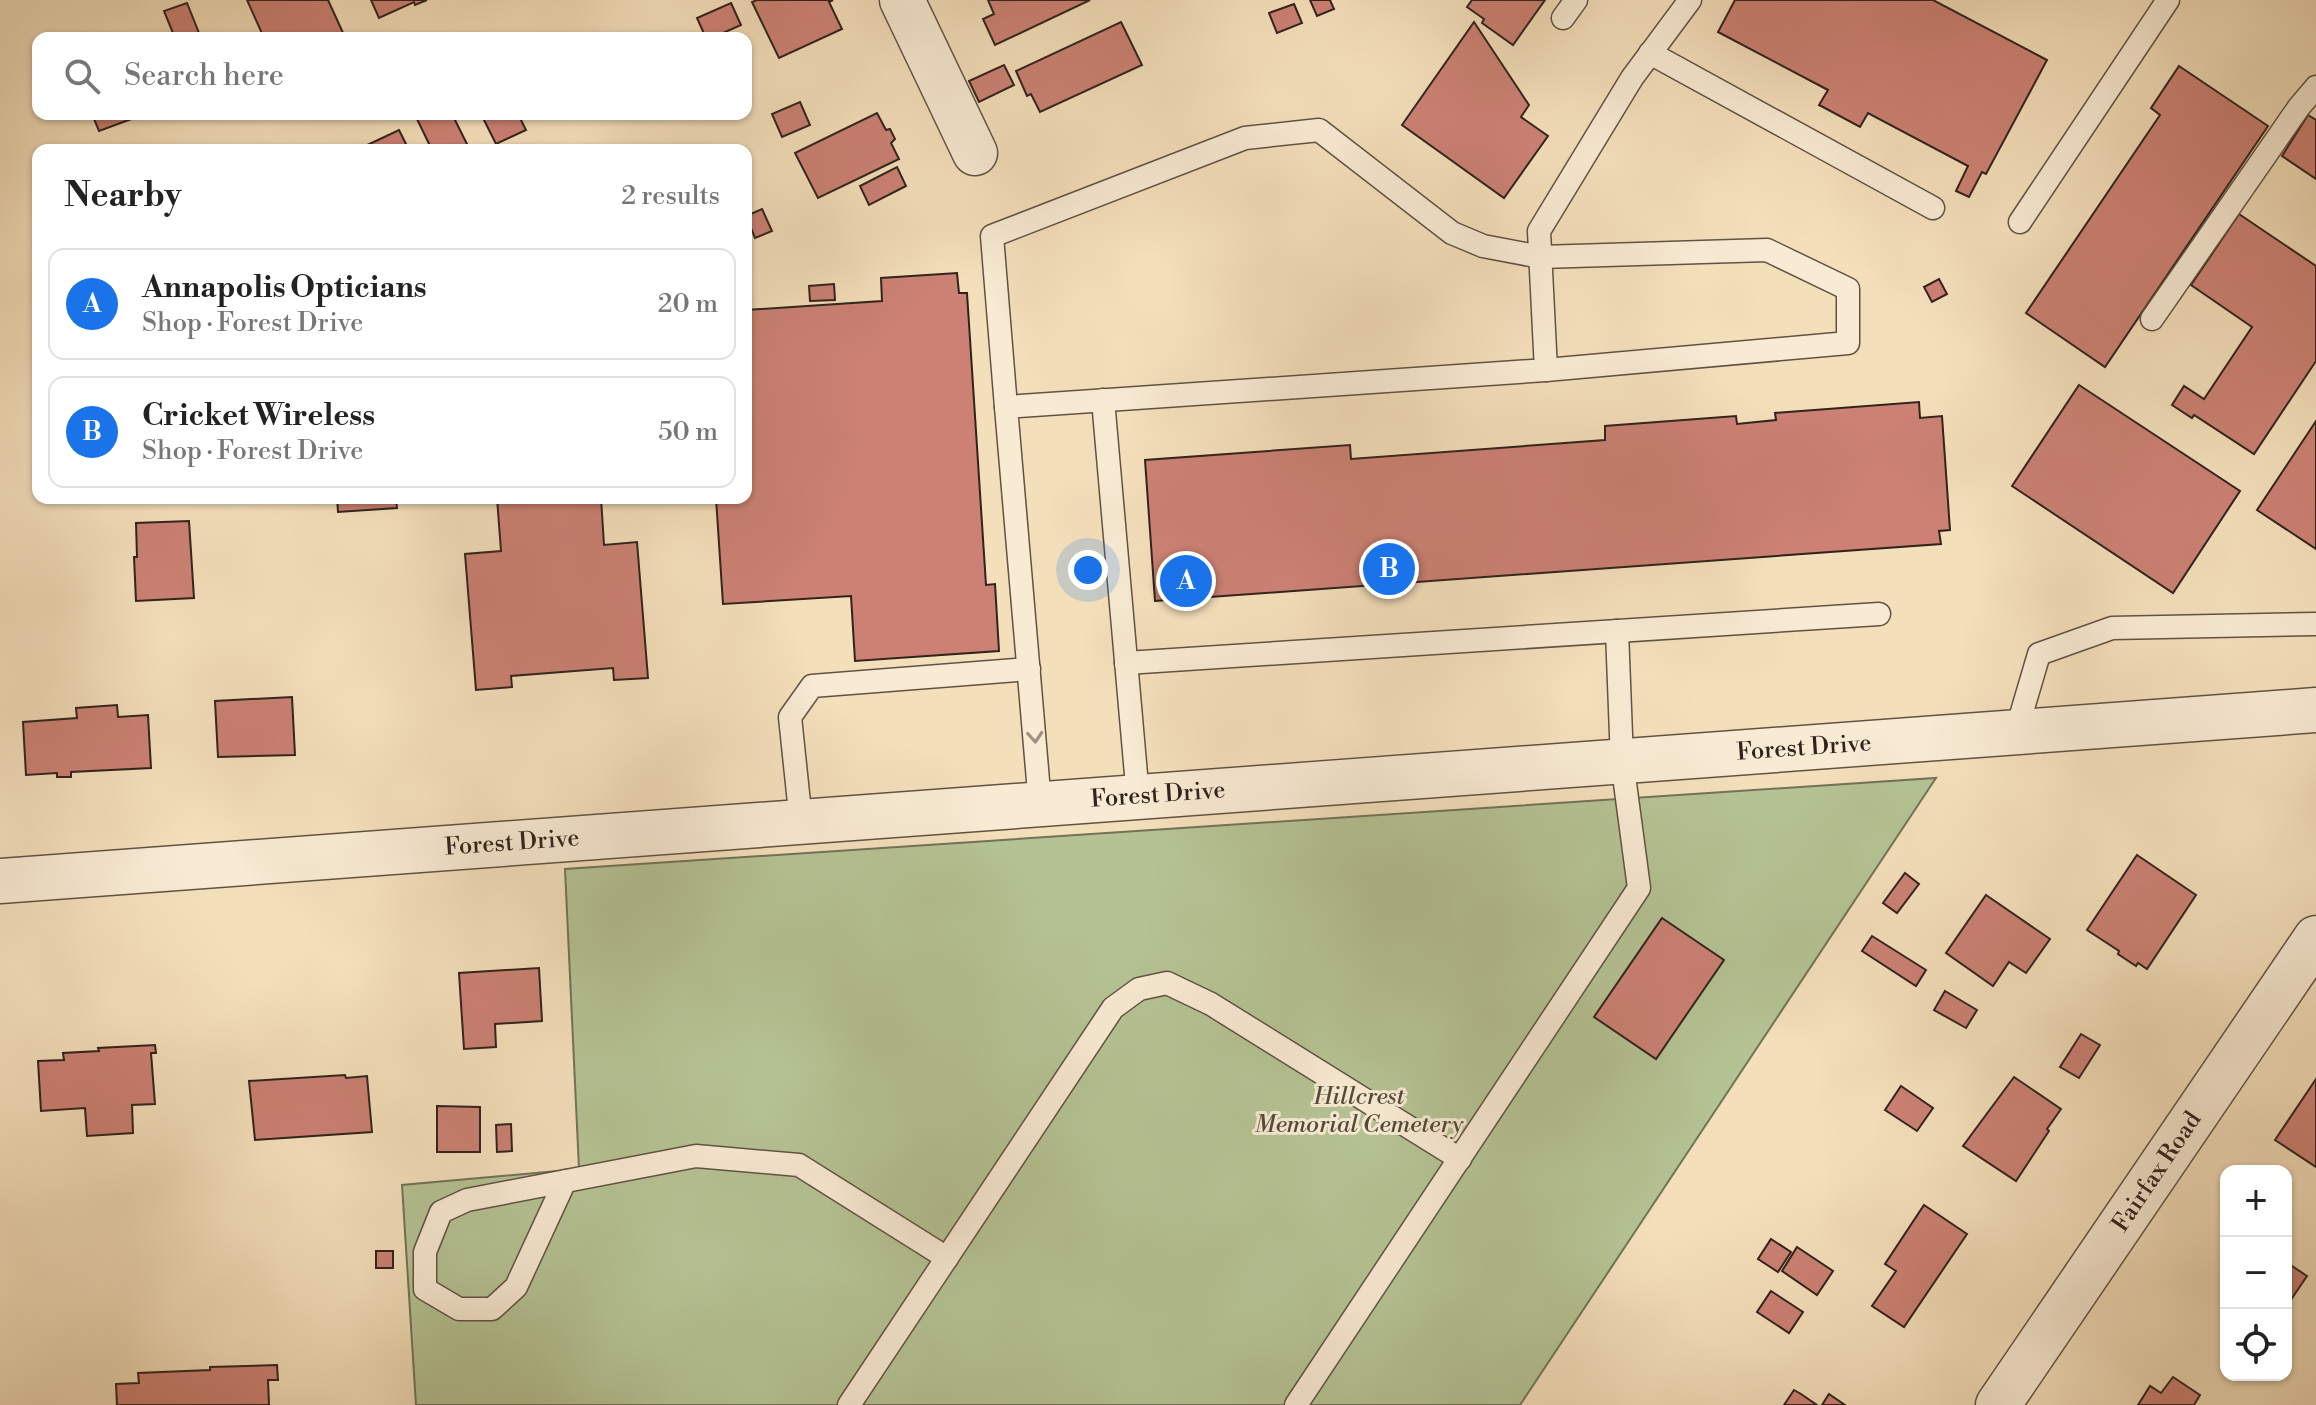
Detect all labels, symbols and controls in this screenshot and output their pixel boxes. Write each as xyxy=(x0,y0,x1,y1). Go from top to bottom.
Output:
search box xyxy=(32,32,752,120)
icon: search xyxy=(60,54,104,98)
text: Search here xyxy=(124,57,284,95)
text: Nearby xyxy=(64,175,182,217)
text: 2 results xyxy=(621,180,720,212)
text: Annapolis Opticians xyxy=(142,269,427,307)
text: A xyxy=(83,288,101,320)
text: 20 m xyxy=(658,288,718,320)
text: Shop · Forest Drive xyxy=(142,307,363,339)
text: Cricket Wireless xyxy=(142,397,375,435)
text: B xyxy=(82,416,102,448)
text: 50 m xyxy=(658,416,718,448)
text: Shop · Forest Drive xyxy=(142,435,363,467)
pin: B xyxy=(1363,539,1415,599)
your location xyxy=(1068,550,1108,590)
pin: A xyxy=(1160,551,1212,611)
street label: Forest Drive xyxy=(1736,728,1872,768)
one-way arrow xyxy=(1026,731,1043,744)
street label: Forest Drive xyxy=(1090,775,1226,815)
street label: Forest Drive xyxy=(444,823,580,863)
park label: Hillcrest Memorial Cemetery xyxy=(1255,1082,1464,1140)
street label: Fairfax Road xyxy=(2106,1106,2208,1238)
map controls xyxy=(2220,1165,2292,1381)
button: + xyxy=(2220,1165,2292,1237)
button: − xyxy=(2220,1237,2292,1309)
button: locate xyxy=(2220,1309,2292,1381)

